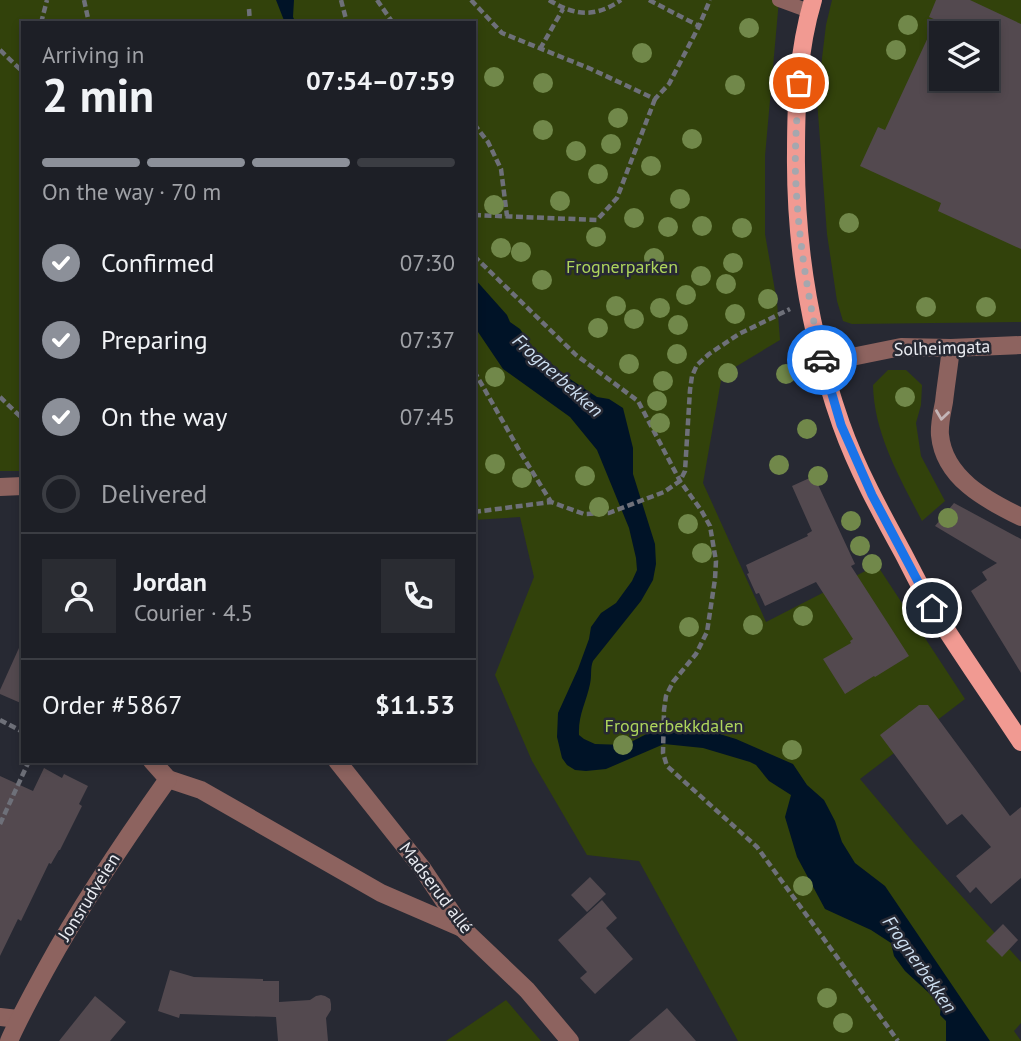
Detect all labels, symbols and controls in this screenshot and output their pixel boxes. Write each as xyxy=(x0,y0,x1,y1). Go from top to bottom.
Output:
map controls xyxy=(929,21,999,91)
button: layers xyxy=(929,21,999,91)
text: Arriving in xyxy=(42,40,144,69)
pin xyxy=(769,53,829,113)
text: 07:54–07:59 xyxy=(306,64,455,97)
icon: bag xyxy=(780,64,818,102)
text: 2 min xyxy=(42,65,154,125)
text: On the way · 70 m xyxy=(42,177,221,206)
icon: check xyxy=(42,244,80,282)
text: Confirmed xyxy=(101,246,214,279)
text: 07:30 xyxy=(400,248,455,277)
park label: Frognerparken xyxy=(566,255,678,278)
icon: check xyxy=(42,321,80,359)
text: Preparing xyxy=(101,323,208,356)
text: 07:37 xyxy=(400,325,455,354)
courier xyxy=(787,325,857,395)
water label: Frognerbekken xyxy=(508,328,608,422)
street label: Solheimgata xyxy=(893,334,991,361)
icon: car xyxy=(803,341,841,379)
icon: check xyxy=(42,398,80,436)
text: On the way xyxy=(101,400,227,433)
text: 07:45 xyxy=(400,402,455,431)
one-way arrow xyxy=(935,410,950,421)
text: Delivered xyxy=(101,477,207,510)
button: person xyxy=(42,559,116,633)
button: phone xyxy=(381,559,455,633)
text: Jordan xyxy=(134,565,207,598)
pin xyxy=(902,578,962,638)
icon: home xyxy=(913,589,951,627)
text: Courier · 4.5 xyxy=(134,598,253,627)
text: Order #5867 xyxy=(42,688,182,721)
text: $11.53 xyxy=(375,688,455,721)
park label: Frognerbekkdalen xyxy=(605,714,743,737)
street label: Madserud allé xyxy=(395,837,478,938)
street label: Jonsrudveien xyxy=(52,849,125,946)
water label: Frognerbekken xyxy=(878,911,962,1017)

